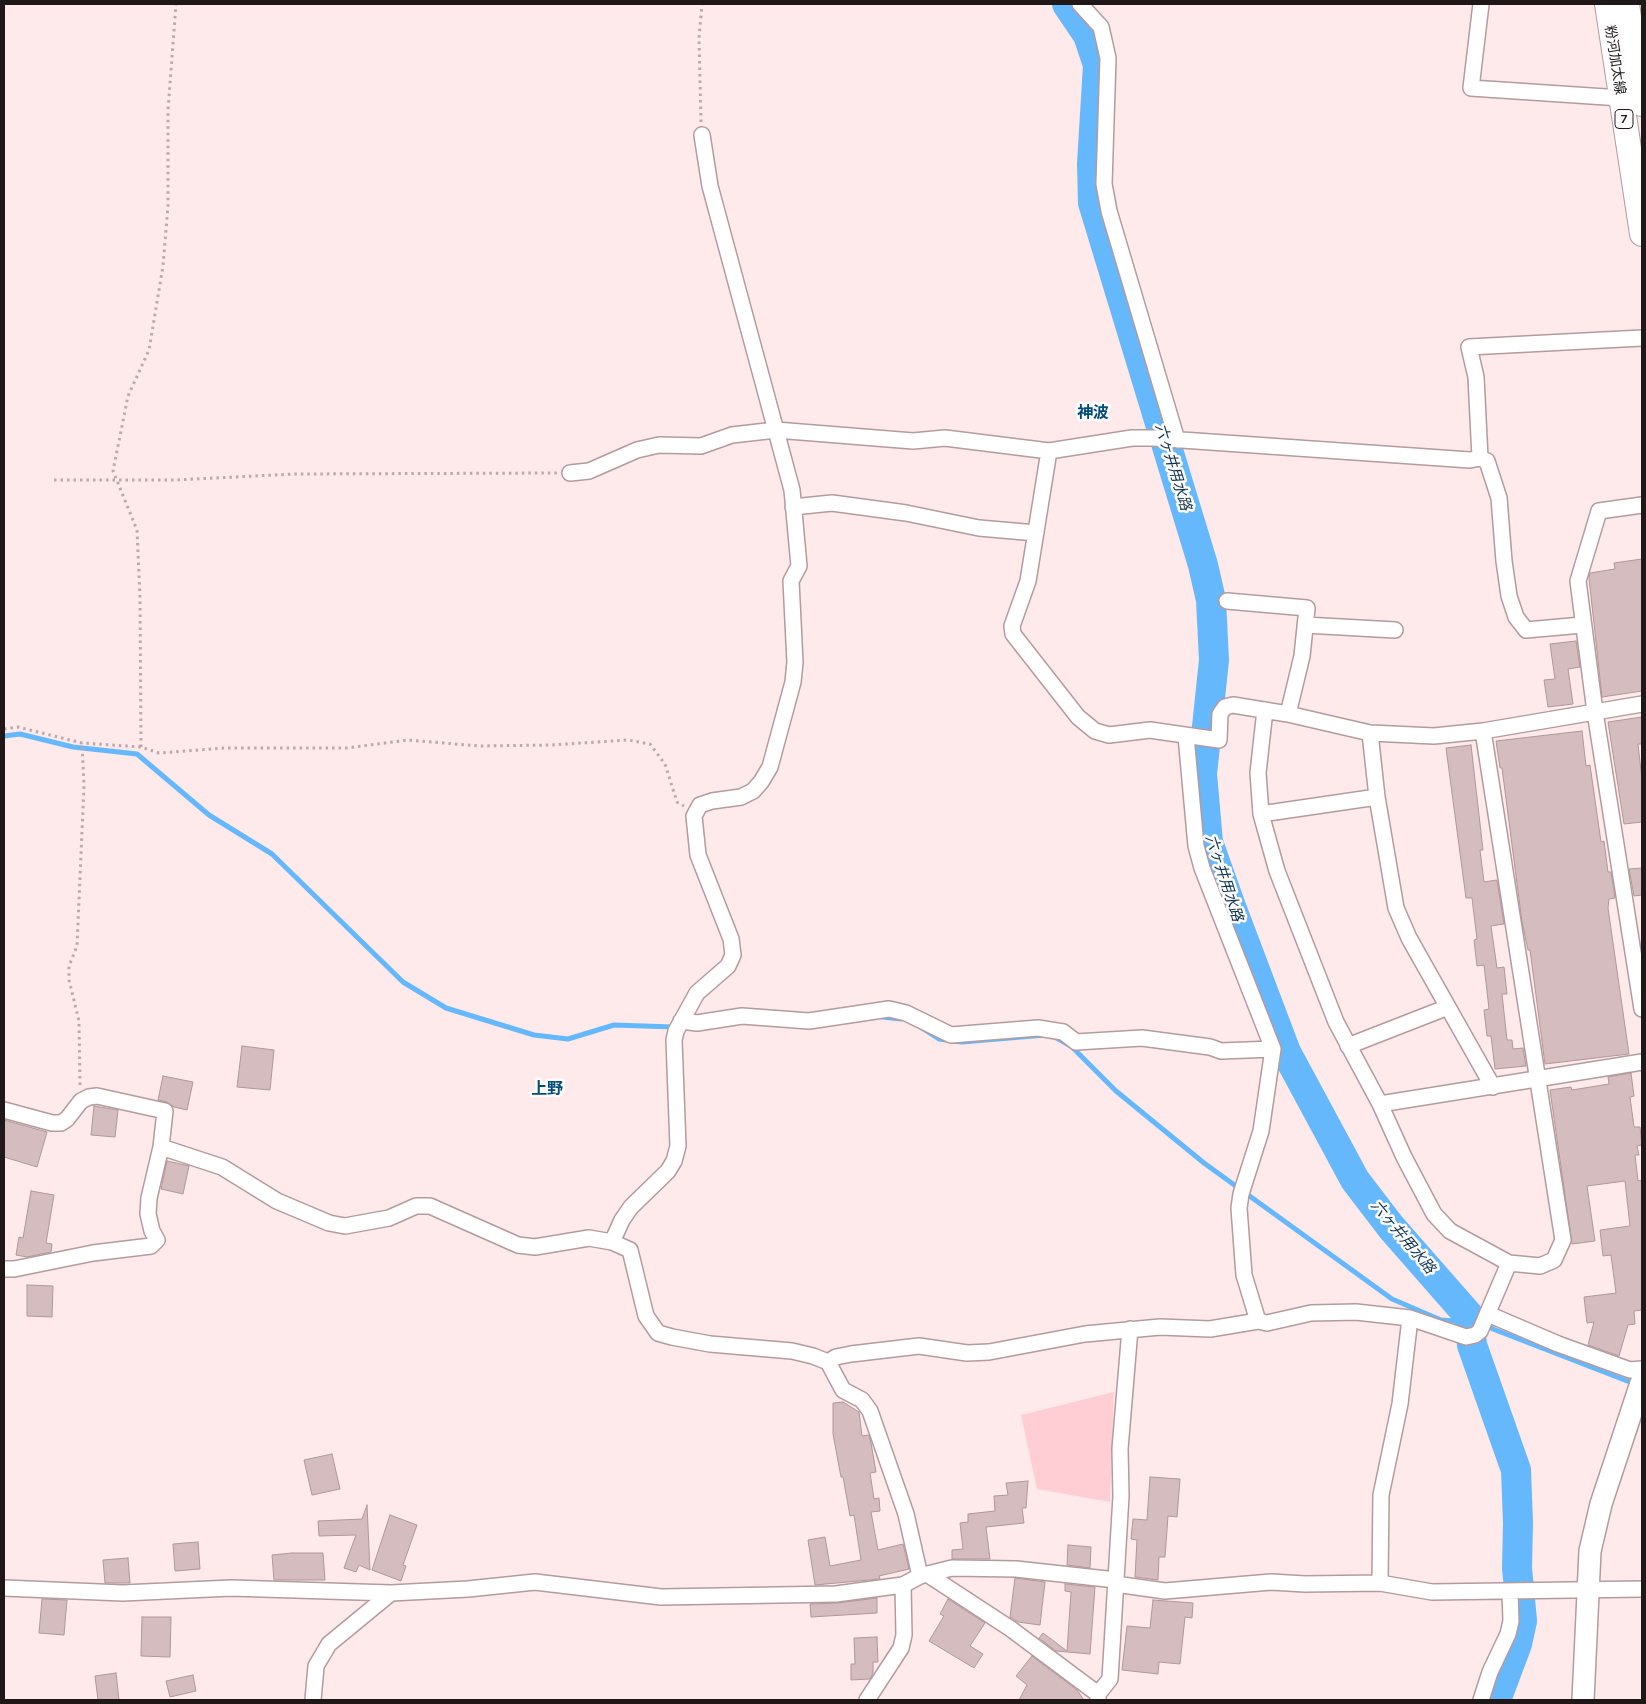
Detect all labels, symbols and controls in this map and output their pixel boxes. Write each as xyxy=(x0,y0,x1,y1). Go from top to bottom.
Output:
street label: 粉河加太線 xyxy=(1601,24,1629,96)
road number: 7 xyxy=(1615,110,1633,128)
district label: 神波 xyxy=(1077,403,1109,423)
water label: 六ヶ井用水路 xyxy=(1151,421,1195,513)
water label: 六ヶ井用水路 xyxy=(1202,832,1246,924)
district label: 上野 xyxy=(531,1079,563,1099)
water label: 六ヶ井用水路 xyxy=(1367,1197,1439,1277)

